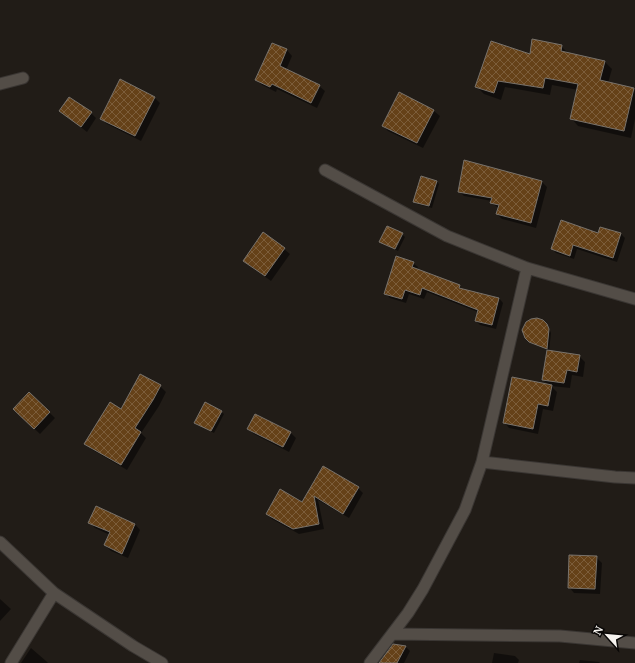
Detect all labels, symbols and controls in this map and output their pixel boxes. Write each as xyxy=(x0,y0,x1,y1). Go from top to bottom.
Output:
north arrow xyxy=(587,615,627,655)
text: N xyxy=(590,623,607,637)

